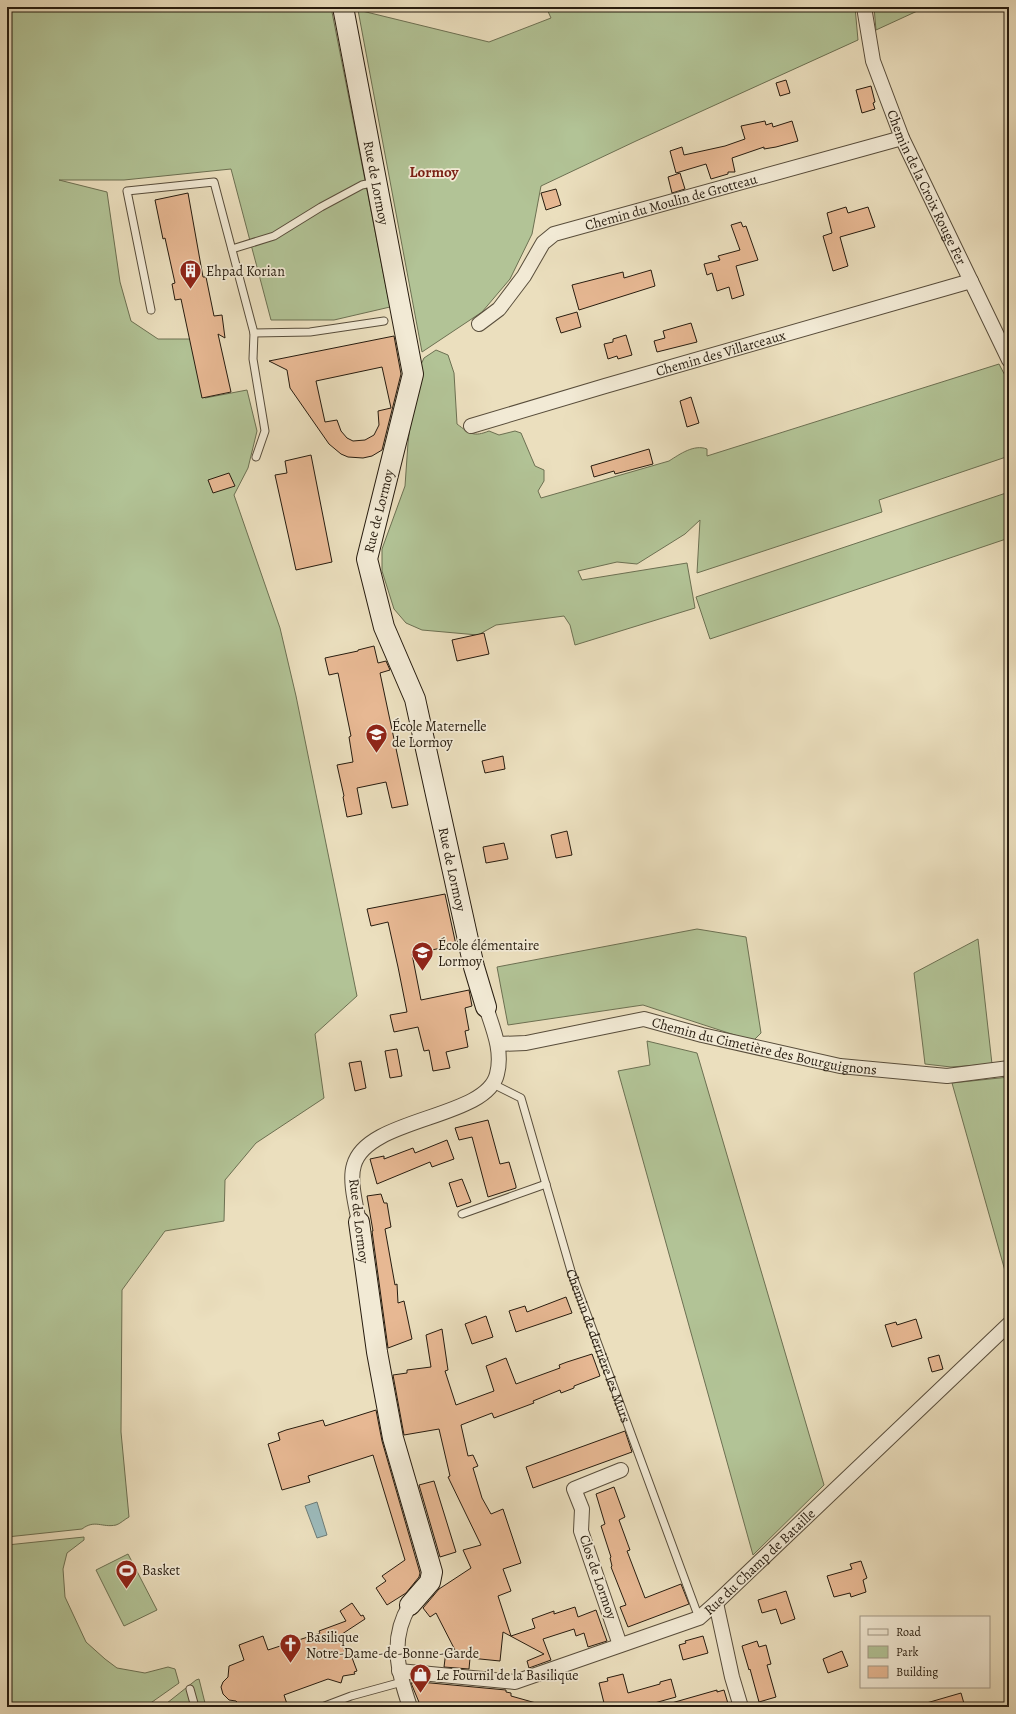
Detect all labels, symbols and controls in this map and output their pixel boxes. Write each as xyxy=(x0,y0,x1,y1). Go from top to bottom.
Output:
street label: Chemin de la Croix Rouge Fer xyxy=(883,107,971,268)
street label: Rue de Lormoy xyxy=(359,139,394,227)
district label: Lormoy xyxy=(410,162,459,182)
street label: Chemin du Moulin de Grotteau xyxy=(583,169,760,235)
building icon: Ehpad Korian xyxy=(178,258,204,291)
place label: Ehpad Korian xyxy=(206,262,285,281)
street label: Chemin des Villarceaux xyxy=(653,325,788,380)
street label: Rue de Lormoy xyxy=(359,467,399,555)
place label: École Maternelle de Lormoy xyxy=(392,717,487,752)
school or university icon: École Maternelle de Lormoy xyxy=(363,721,389,754)
street label: Rue de Lormoy xyxy=(434,825,471,914)
place label: École élémentaire Lormoy xyxy=(438,936,539,971)
school or university icon: École élémentaire Lormoy xyxy=(409,940,435,973)
street label: Chemin du Cimetière des Bourguignons xyxy=(650,1012,878,1079)
street label: Rue de Lormoy xyxy=(344,1177,374,1265)
street label: Chemin de derrière les Murs xyxy=(562,1266,636,1425)
street label: Rue du Champ de Bataille xyxy=(700,1504,819,1619)
street label: Clos de Lormoy xyxy=(575,1532,622,1622)
sports icon: Basket xyxy=(113,1557,139,1590)
place label: Basket xyxy=(142,1561,180,1580)
legend xyxy=(860,1616,990,1688)
text: Road xyxy=(896,1624,922,1640)
place label: Basilique Notre-Dame-de-Bonne-Garde xyxy=(306,1628,479,1663)
church icon: Basilique Notre-Dame-de-Bonne-Garde xyxy=(278,1632,304,1665)
text: Park xyxy=(896,1644,919,1660)
shop icon: Le Fournil de la Basilique xyxy=(408,1662,434,1695)
text: Building xyxy=(896,1664,938,1680)
place label: Le Fournil de la Basilique xyxy=(436,1666,579,1685)

